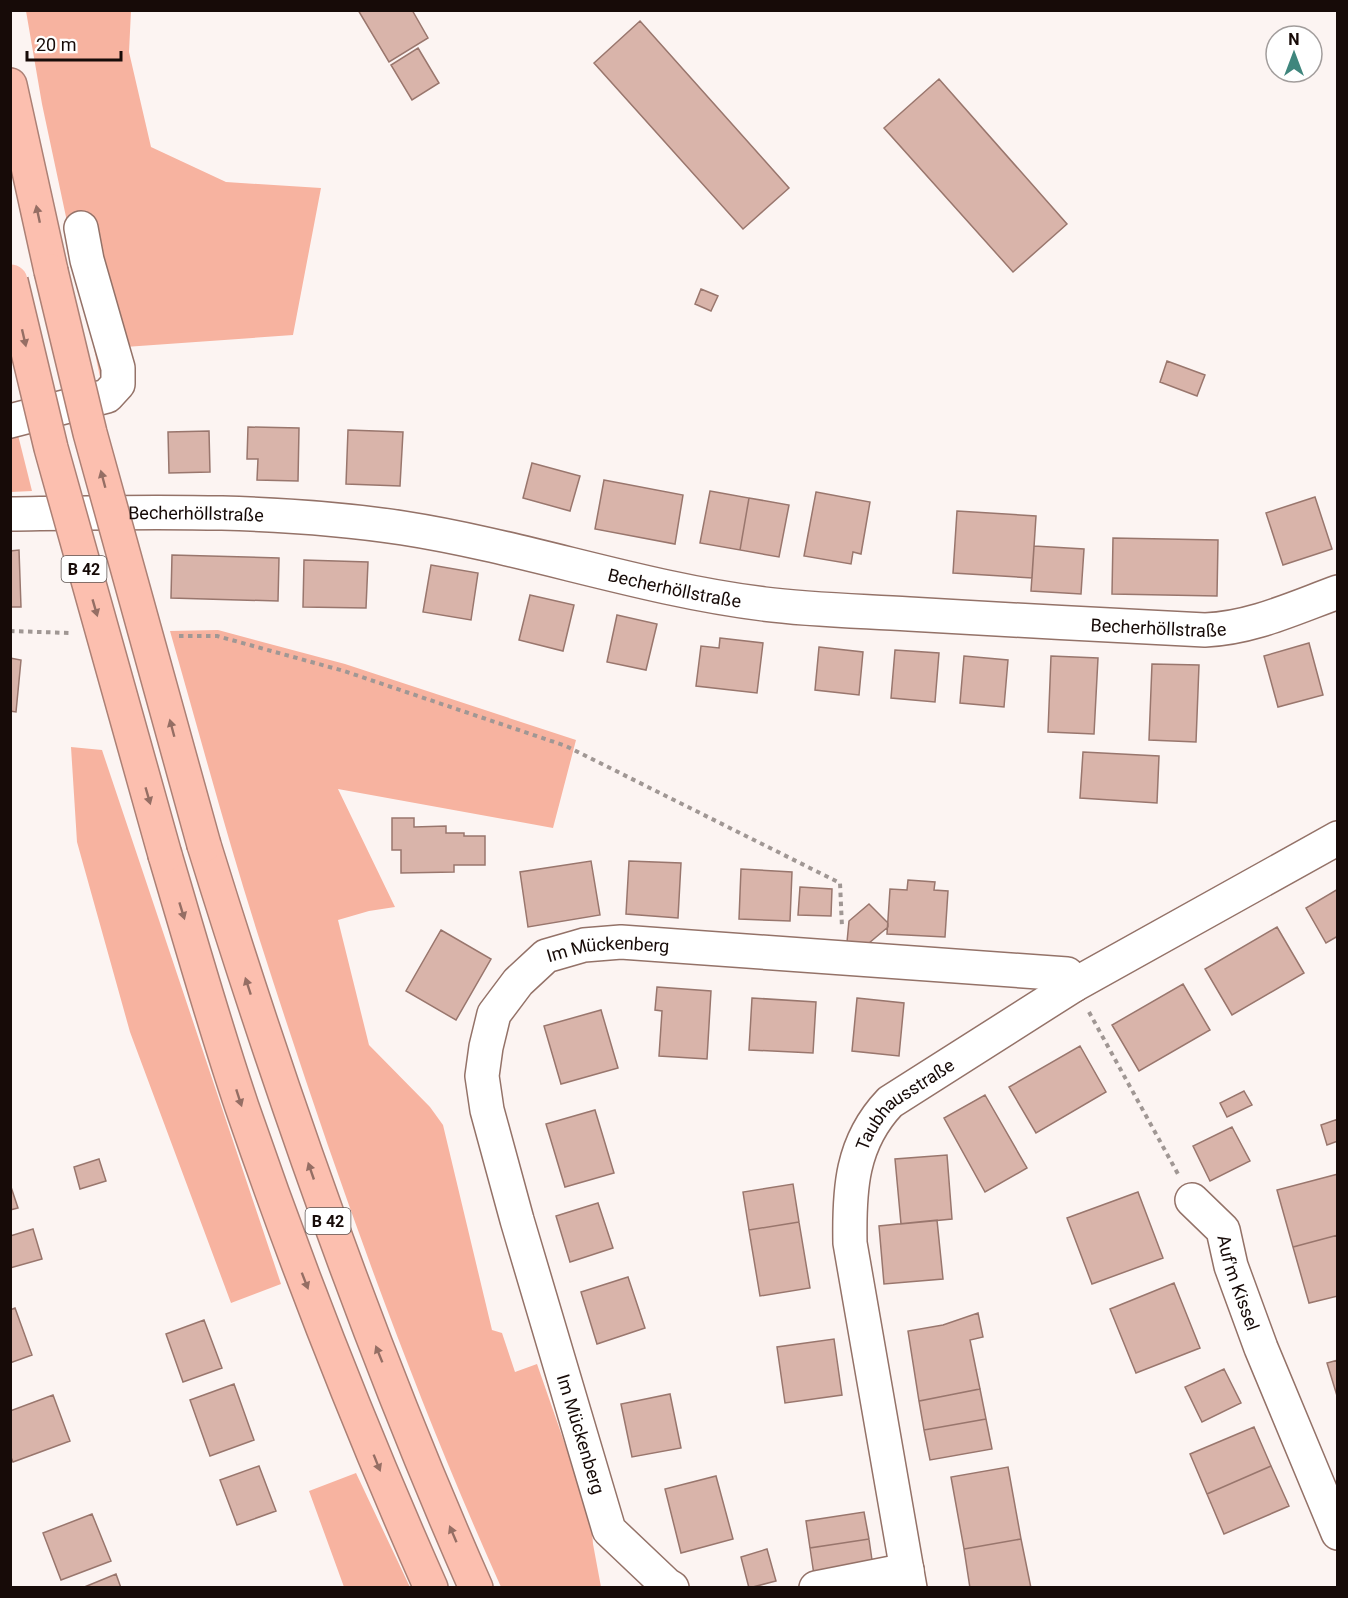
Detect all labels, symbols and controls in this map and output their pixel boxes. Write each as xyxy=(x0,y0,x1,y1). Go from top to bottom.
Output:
scale bar xyxy=(27,24,122,62)
north arrow xyxy=(1264,24,1324,84)
text: N xyxy=(1288,30,1300,49)
text: 20 m xyxy=(36,34,76,55)
one-way arrow xyxy=(33,204,42,223)
one-way arrow xyxy=(20,329,30,348)
one-way arrow xyxy=(98,470,107,488)
street label: Becherhöllstraße xyxy=(128,502,264,525)
road number: B 42 xyxy=(62,556,106,582)
street label: Becherhöllstraße xyxy=(606,563,743,611)
one-way arrow xyxy=(91,599,100,617)
street label: Becherhöllstraße xyxy=(1090,614,1227,641)
one-way arrow xyxy=(167,719,176,737)
one-way arrow xyxy=(144,787,153,805)
one-way arrow xyxy=(178,902,187,920)
street label: Im Mückenberg xyxy=(544,931,670,966)
one-way arrow xyxy=(243,977,252,995)
street label: Taubhausstraße xyxy=(851,1054,958,1153)
one-way arrow xyxy=(235,1089,245,1107)
one-way arrow xyxy=(305,1162,315,1180)
road number: B 42 xyxy=(306,1208,350,1234)
street label: Auf'm Kissel xyxy=(1214,1233,1264,1333)
one-way arrow xyxy=(301,1272,311,1290)
one-way arrow xyxy=(374,1344,384,1362)
street label: Im Mückenberg xyxy=(553,1371,609,1497)
one-way arrow xyxy=(372,1454,382,1472)
one-way arrow xyxy=(448,1524,458,1542)

